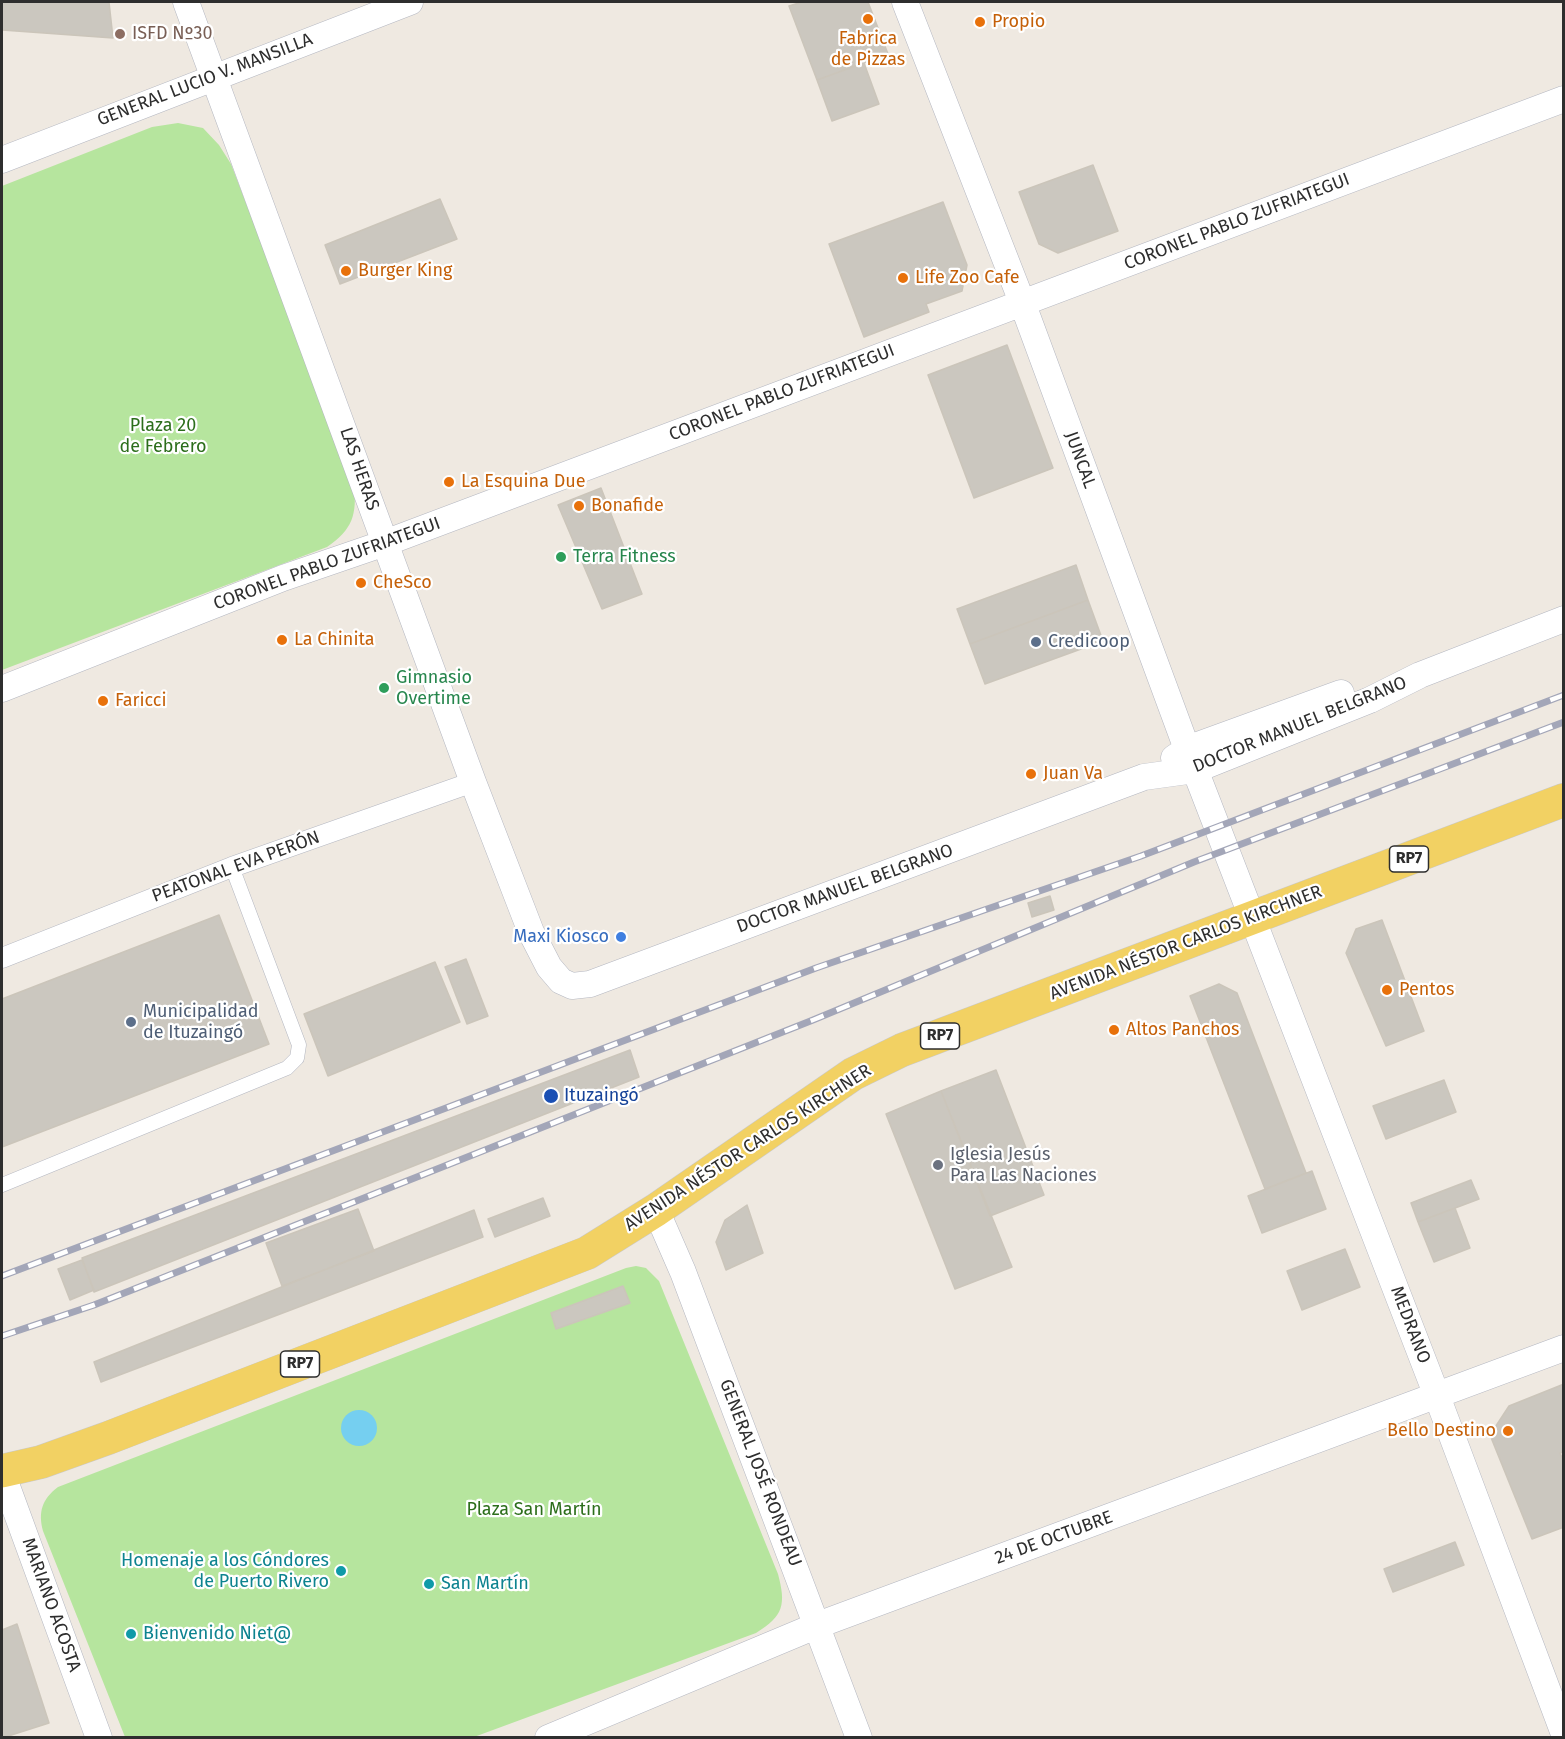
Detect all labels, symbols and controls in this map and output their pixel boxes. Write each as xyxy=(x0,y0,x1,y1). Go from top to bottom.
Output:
place label: Propio xyxy=(992,11,1045,33)
marker: Fabrica de Pizzas xyxy=(861,12,875,26)
marker: Propio xyxy=(973,15,987,29)
place label: ISFD Nº30 xyxy=(132,23,213,45)
marker: ISFD Nº30 xyxy=(113,27,127,41)
place label: Fabrica de Pizzas xyxy=(831,28,905,70)
street label: GENERAL LUCIO V. MANSILLA xyxy=(94,29,316,131)
street label: CORONEL PABLO ZUFRIATEGUI xyxy=(1121,169,1353,275)
place label: Burger King xyxy=(358,260,452,282)
marker: Burger King xyxy=(339,264,353,278)
place label: Life Zoo Cafe xyxy=(915,267,1020,289)
marker: Life Zoo Cafe xyxy=(896,271,910,285)
street label: CORONEL PABLO ZUFRIATEGUI xyxy=(666,340,898,446)
park label: Plaza 20 de Febrero xyxy=(119,415,207,458)
street label: LAS HERAS xyxy=(335,424,383,514)
street label: JUNCAL xyxy=(1060,429,1100,491)
place label: La Esquina Due xyxy=(461,471,586,493)
marker: La Esquina Due xyxy=(442,475,456,489)
place label: Bonafide xyxy=(591,495,664,517)
marker: Bonafide xyxy=(572,499,586,513)
street label: CORONEL PABLO ZUFRIATEGUI xyxy=(211,513,443,615)
place label: Terra Fitness xyxy=(573,546,676,568)
marker: Terra Fitness xyxy=(554,550,568,564)
place label: CheSco xyxy=(373,572,432,594)
marker: CheSco xyxy=(354,576,368,590)
place label: La Chinita xyxy=(294,629,375,651)
place label: Credicoop xyxy=(1048,631,1130,653)
marker: La Chinita xyxy=(275,633,289,647)
marker: Credicoop xyxy=(1029,635,1043,649)
place label: Gimnasio Overtime xyxy=(396,667,472,710)
street label: DOCTOR MANUEL BELGRANO xyxy=(1190,672,1410,778)
marker: Gimnasio Overtime xyxy=(377,681,391,695)
place label: Faricci xyxy=(115,690,166,712)
marker: Faricci xyxy=(96,694,110,708)
place label: Juan Va xyxy=(1043,763,1103,785)
marker: Juan Va xyxy=(1024,767,1038,781)
street label: PEATONAL EVA PERÓN xyxy=(149,827,323,907)
street label: DOCTOR MANUEL BELGRANO xyxy=(734,840,956,938)
road number: RP7 xyxy=(1390,846,1428,872)
street label: AVENIDA NÉSTOR CARLOS KIRCHNER xyxy=(1047,881,1325,1005)
place label: Maxi Kiosco xyxy=(513,926,609,948)
marker: Maxi Kiosco xyxy=(614,930,628,944)
place label: Pentos xyxy=(1399,979,1454,1001)
marker: Pentos xyxy=(1380,983,1394,997)
place label: Municipalidad de Ituzaingó xyxy=(143,1001,259,1044)
marker: Municipalidad de Ituzaingó xyxy=(124,1015,138,1029)
place label: Altos Panchos xyxy=(1126,1019,1239,1041)
road number: RP7 xyxy=(920,1023,960,1049)
marker: Altos Panchos xyxy=(1107,1023,1121,1037)
street label: AVENIDA NÉSTOR CARLOS KIRCHNER xyxy=(621,1060,875,1236)
place label: Ituzaingó xyxy=(564,1085,639,1107)
marker: Ituzaingó xyxy=(542,1087,560,1105)
place label: Iglesia Jesús Para Las Naciones xyxy=(950,1144,1097,1186)
marker: Iglesia Jesús Para Las Naciones xyxy=(931,1158,945,1172)
street label: MEDRANO xyxy=(1385,1283,1435,1367)
road number: RP7 xyxy=(280,1351,320,1377)
street label: GENERAL JOSÉ RONDEAU xyxy=(714,1376,806,1570)
place label: Bello Destino xyxy=(1387,1420,1496,1442)
marker: Bello Destino xyxy=(1501,1424,1515,1438)
park label: Plaza San Martín xyxy=(466,1499,602,1521)
street label: 24 DE OCTUBRE xyxy=(992,1507,1116,1569)
street label: MARIANO ACOSTA xyxy=(17,1535,85,1675)
place label: Homenaje a los Cóndores de Puerto Rivero xyxy=(121,1550,329,1592)
marker: Homenaje a los Cóndores de Puerto Rivero xyxy=(334,1564,348,1578)
place label: San Martín xyxy=(441,1573,529,1595)
marker: San Martín xyxy=(422,1577,436,1591)
place label: Bienvenido Niet@ xyxy=(143,1623,291,1645)
marker: Bienvenido Niet@ xyxy=(124,1627,138,1641)

